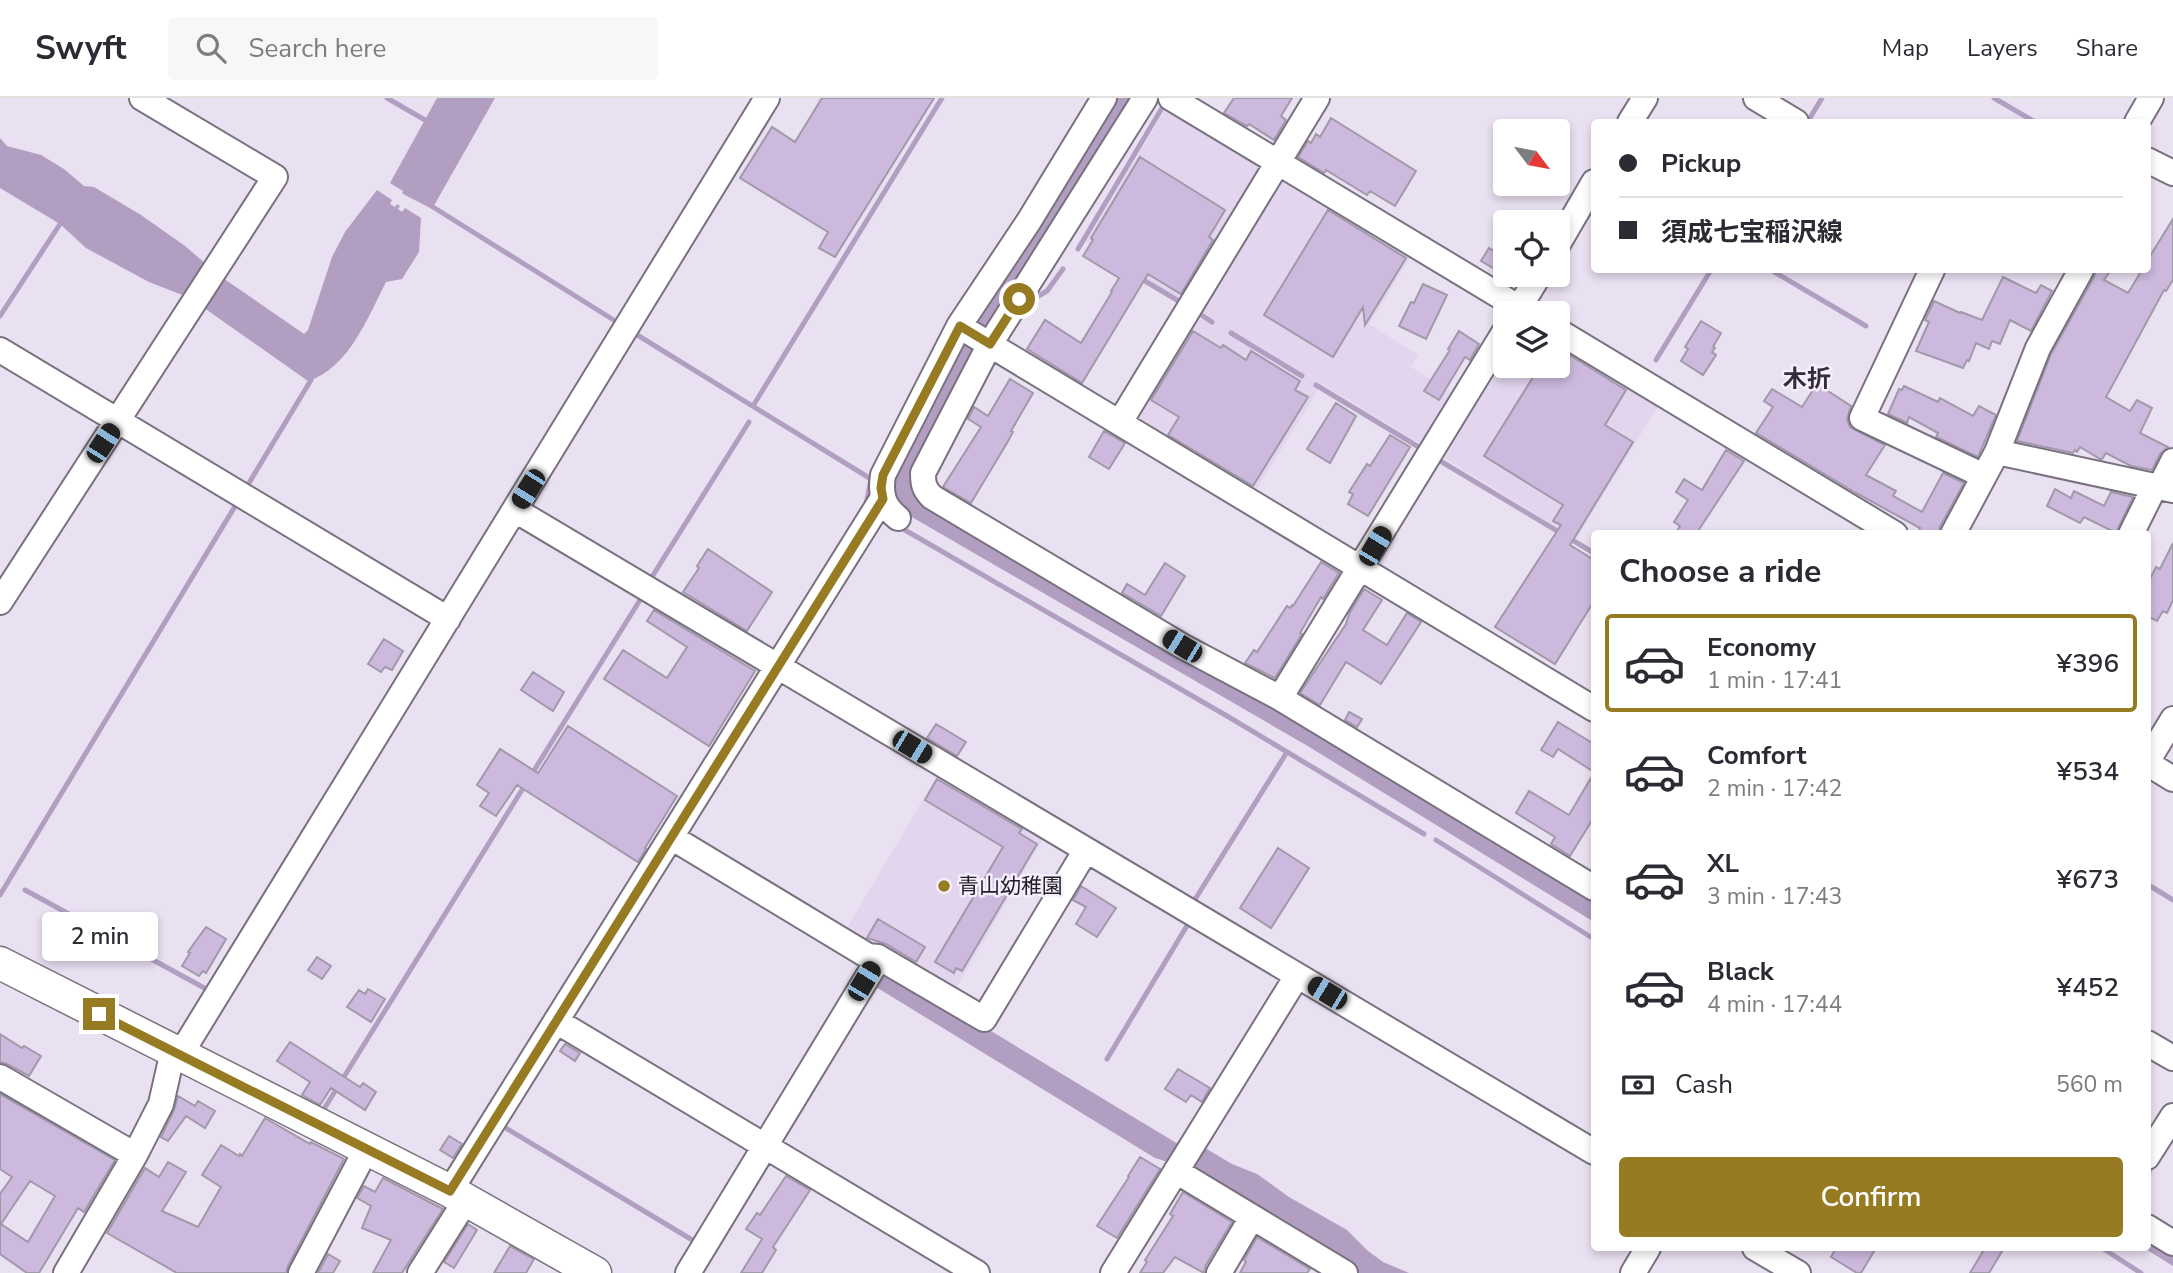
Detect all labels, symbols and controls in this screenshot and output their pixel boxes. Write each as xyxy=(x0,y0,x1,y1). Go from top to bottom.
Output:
search box xyxy=(168,17,658,80)
text: Swyft xyxy=(35,26,126,71)
icon: search xyxy=(192,29,230,67)
text: Search here xyxy=(248,31,386,66)
text: Map xyxy=(1882,32,1929,64)
text: Layers xyxy=(1967,32,2038,64)
text: Share xyxy=(2076,32,2138,64)
north arrow xyxy=(1493,119,1570,196)
map controls xyxy=(1493,119,1570,378)
text: Pickup xyxy=(1661,146,1741,181)
button: locate xyxy=(1493,210,1570,287)
text: 須成七宝稲沢線 xyxy=(1661,215,1843,250)
route start xyxy=(1003,283,1035,315)
button: layers xyxy=(1493,301,1570,378)
district label: 木折 xyxy=(1783,363,1831,395)
car xyxy=(83,420,124,466)
car xyxy=(508,466,549,512)
car xyxy=(1356,523,1395,569)
text: Choose a ride xyxy=(1619,550,1821,593)
car xyxy=(1159,626,1206,666)
text: Economy xyxy=(1707,630,1816,665)
icon: car xyxy=(1623,632,1686,695)
text: ¥396 xyxy=(2057,646,2119,681)
text: 1 min · 17:41 xyxy=(1707,665,1842,696)
car xyxy=(889,727,936,767)
text: Comfort xyxy=(1707,738,1807,773)
icon: car xyxy=(1623,740,1686,803)
text: ¥534 xyxy=(2057,754,2119,789)
text: 2 min · 17:42 xyxy=(1707,773,1842,804)
text: XL xyxy=(1707,846,1739,881)
icon: car xyxy=(1623,848,1686,911)
text: ¥673 xyxy=(2057,862,2119,897)
place label: 青山幼稚園 xyxy=(958,872,1063,900)
marker: 青山幼稚園 xyxy=(936,878,952,894)
text: 3 min · 17:43 xyxy=(1707,881,1842,912)
callout: 2 min xyxy=(41,912,157,962)
text: 2 min xyxy=(71,921,129,952)
text: Black xyxy=(1707,954,1774,989)
icon: car xyxy=(1623,956,1686,1019)
car xyxy=(845,958,884,1004)
text: ¥452 xyxy=(2057,970,2119,1005)
car xyxy=(1304,973,1351,1013)
text: 4 min · 17:44 xyxy=(1707,989,1842,1020)
route end xyxy=(83,998,115,1030)
icon: cash xyxy=(1619,1066,1657,1104)
text: Cash xyxy=(1675,1067,1733,1102)
text: 560 m xyxy=(2056,1069,2123,1100)
button: Confirm xyxy=(1619,1157,2123,1237)

